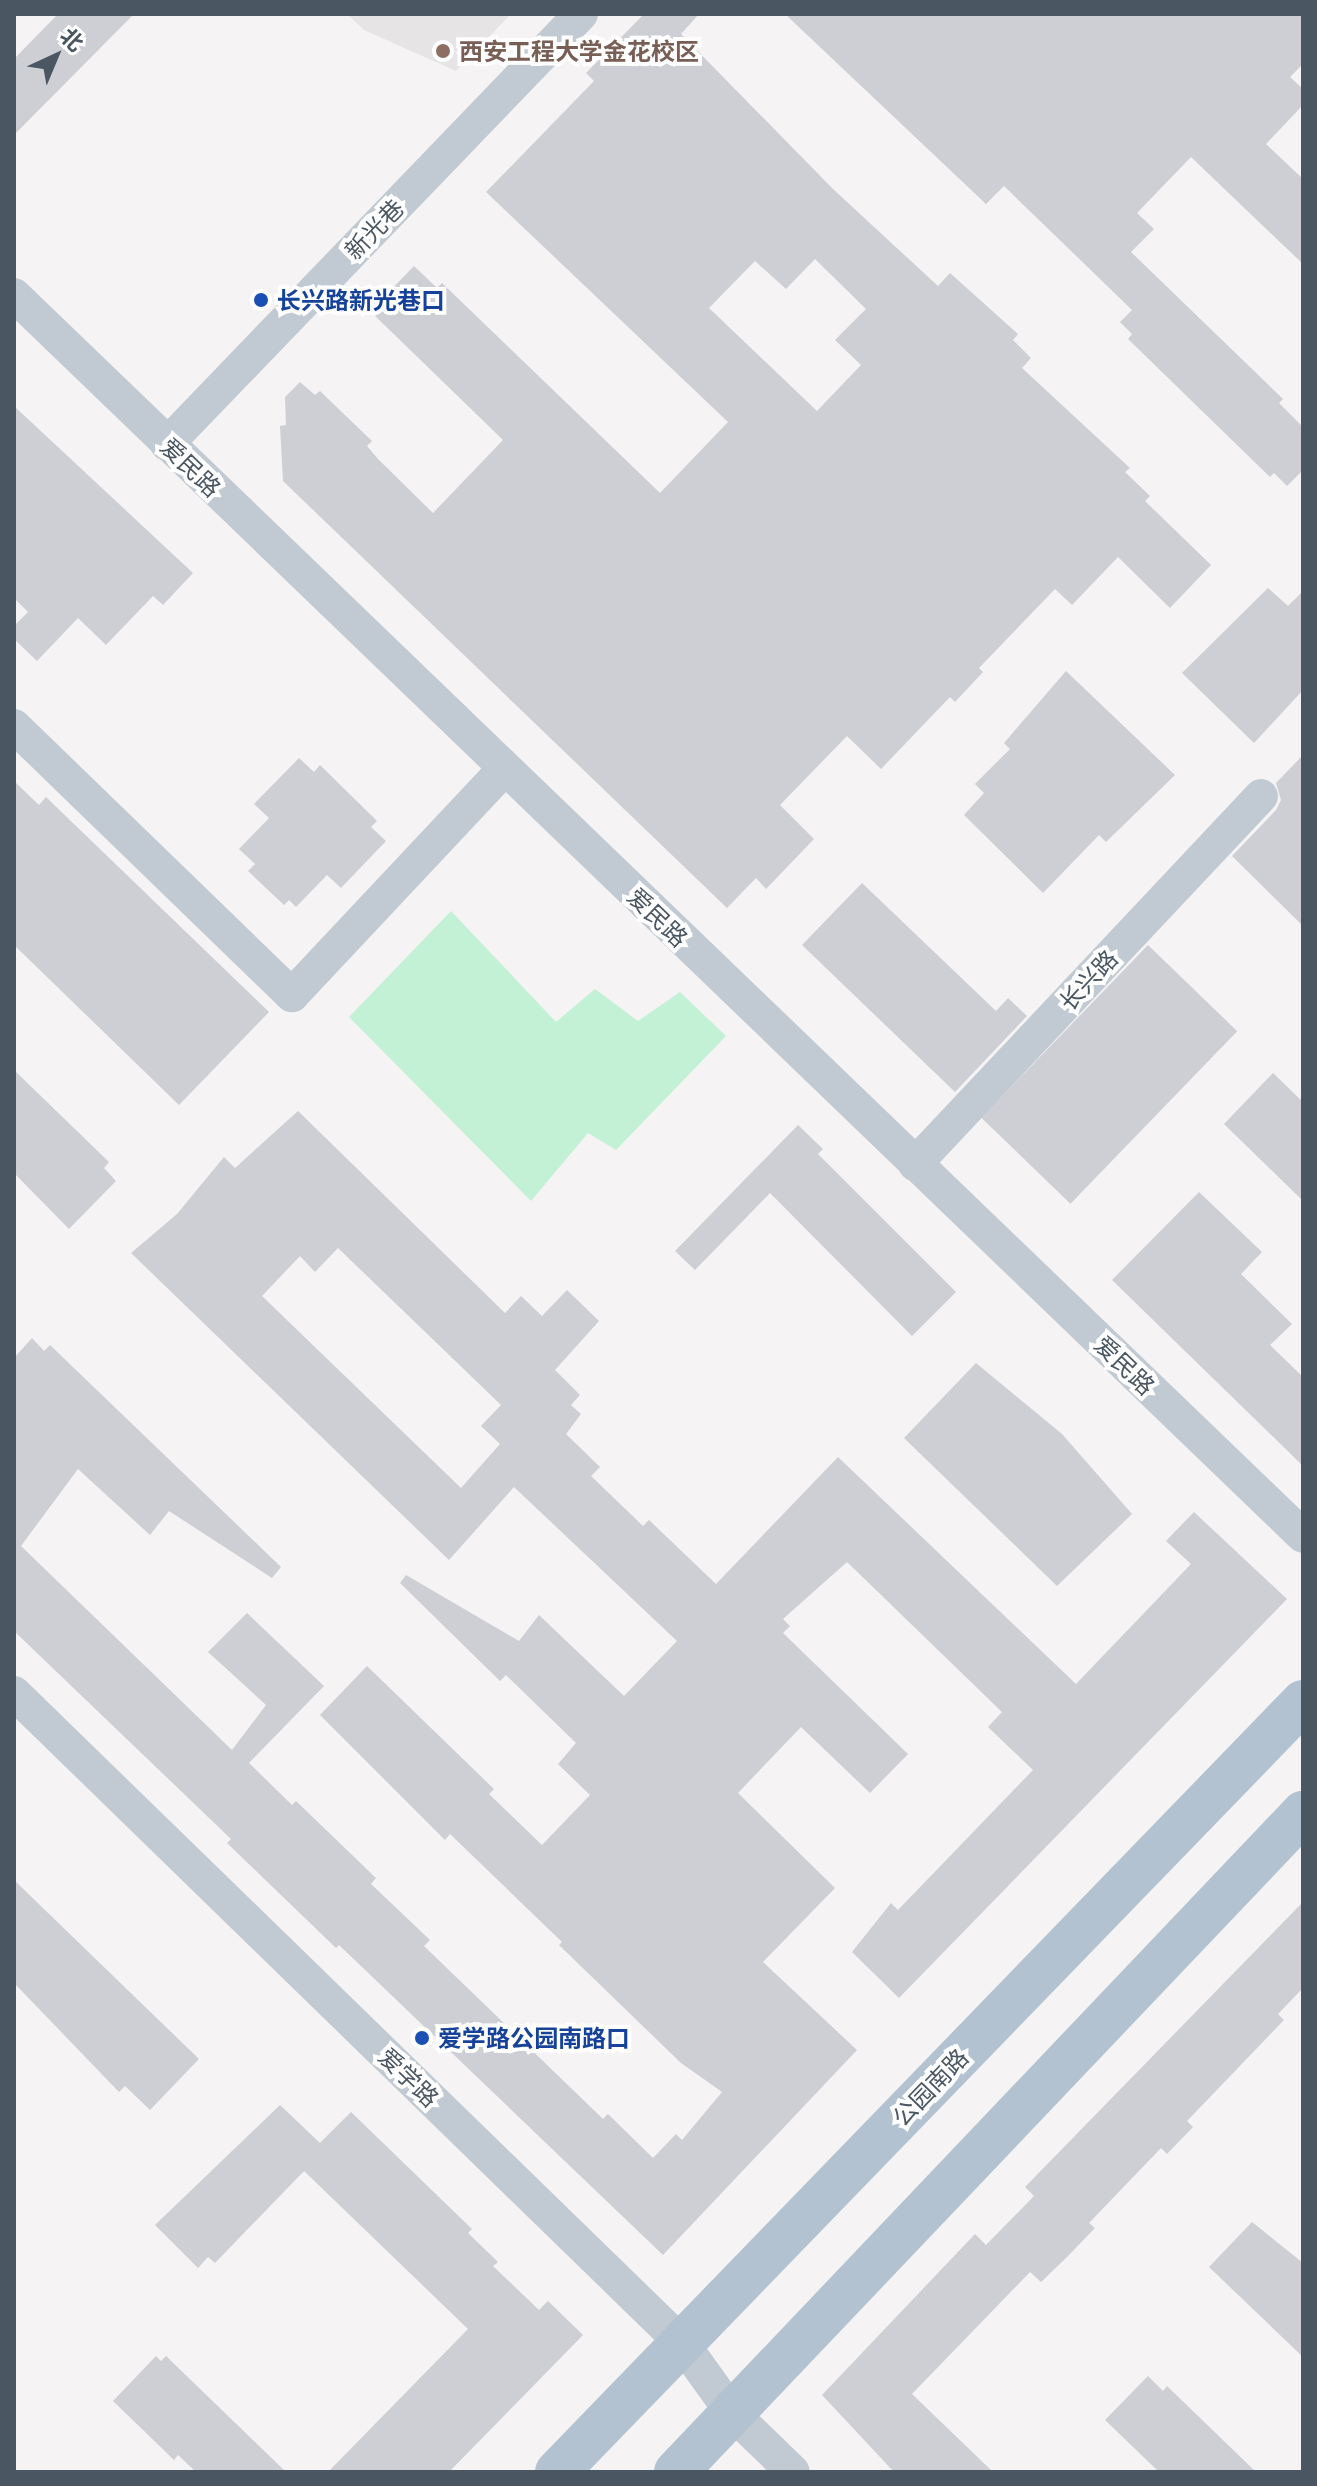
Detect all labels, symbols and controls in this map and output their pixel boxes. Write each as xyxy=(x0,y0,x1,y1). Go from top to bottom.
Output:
north arrow xyxy=(16,16,96,96)
text: 北 xyxy=(54,20,91,57)
place label: 西安工程大学金花校区 xyxy=(459,37,699,65)
marker: 西安工程大学金花校区 xyxy=(434,42,452,60)
street label: 新光巷 xyxy=(339,193,409,265)
place label: 长兴路新光巷口 xyxy=(277,286,445,314)
marker: 长兴路新光巷口 xyxy=(252,291,270,309)
street label: 爱民路 xyxy=(155,432,227,502)
street label: 爱民路 xyxy=(622,882,694,952)
street label: 长兴路 xyxy=(1053,944,1123,1016)
street label: 爱民路 xyxy=(1089,1330,1161,1400)
place label: 爱学路公园南路口 xyxy=(438,2024,630,2052)
marker: 爱学路公园南路口 xyxy=(413,2029,431,2047)
street label: 爱学路 xyxy=(373,2042,445,2112)
street label: 公园南路 xyxy=(886,2042,974,2132)

